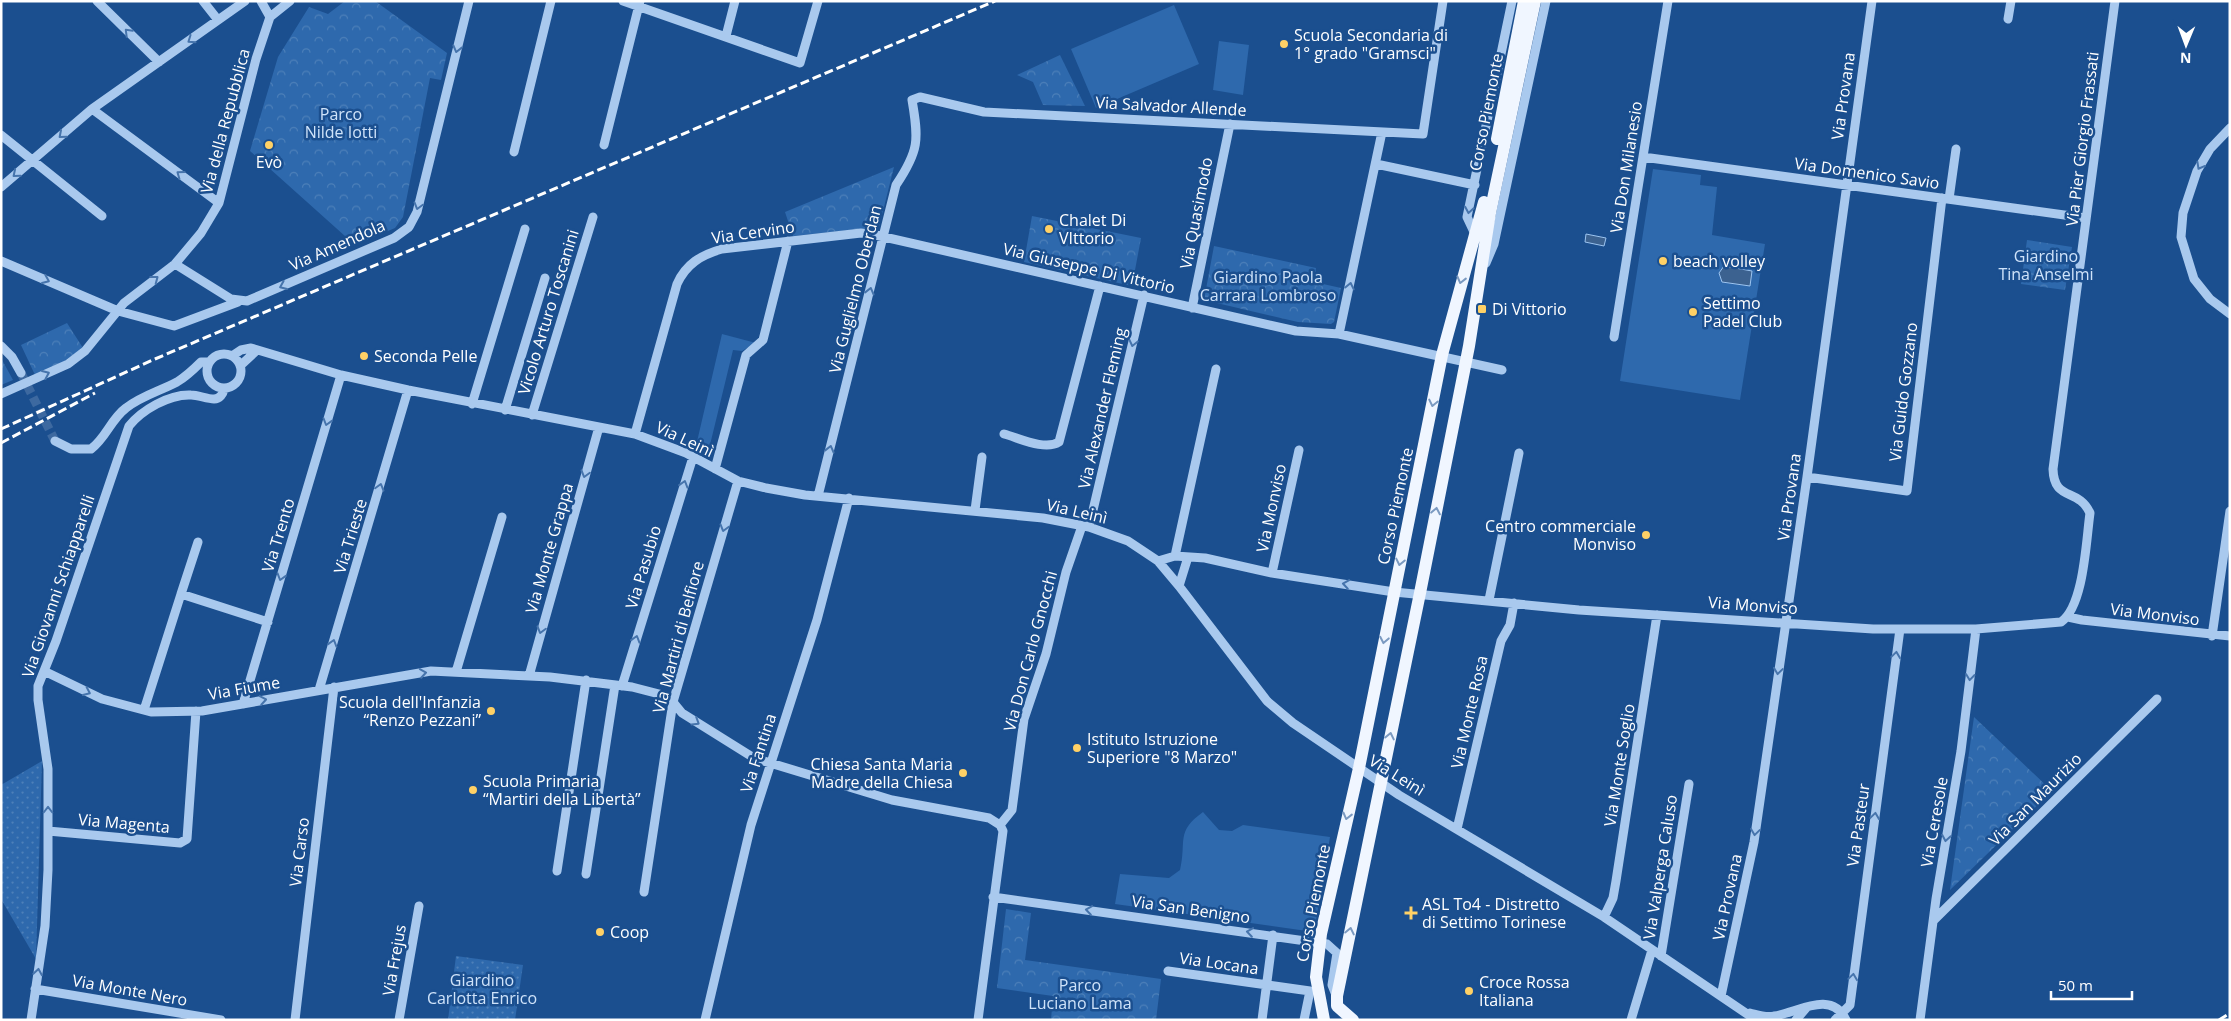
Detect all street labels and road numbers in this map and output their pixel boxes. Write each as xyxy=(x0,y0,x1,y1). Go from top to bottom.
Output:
street label: Via della Repubblica xyxy=(195,46,255,196)
street label: Via Pier Giorgio Frassati xyxy=(2060,50,2104,228)
street label: Corso Piemonte xyxy=(1464,51,1508,173)
street label: Via Provana xyxy=(1826,51,1860,141)
street label: Via Salvador Allende xyxy=(1095,91,1247,121)
street label: Via Don Milanesio xyxy=(1605,99,1647,235)
street label: Via Domenico Savio xyxy=(1793,152,1941,194)
street label: Via Quasimodo xyxy=(1174,155,1218,271)
street label: Via Guglielmo Oberdan xyxy=(823,203,887,375)
street label: Via Amendola xyxy=(286,214,388,276)
street label: Via Cervino xyxy=(710,215,796,249)
street label: Vicolo Arturo Toscanini xyxy=(512,227,584,397)
street label: Via Giuseppe Di Vittorio xyxy=(1001,237,1177,299)
street label: Via Guido Gozzano xyxy=(1884,321,1922,463)
street label: Via Alexander Fleming xyxy=(1073,325,1131,491)
street label: Via Leinì xyxy=(652,416,718,462)
street label: Corso Piemonte xyxy=(1372,445,1418,567)
street label: Via Provana xyxy=(1772,452,1806,542)
street label: Via Monviso xyxy=(1251,462,1291,554)
street label: Via Monte Grappa xyxy=(520,480,578,616)
street label: Via Giovanni Schiapparelli xyxy=(16,492,100,680)
street label: Via Leinì xyxy=(1044,493,1110,529)
street label: Via Trento xyxy=(256,495,300,575)
street label: Via Trieste xyxy=(328,496,372,576)
street label: Via Pasubio xyxy=(620,523,666,611)
street label: Via Martiri di Belfiore xyxy=(647,558,709,716)
street label: Via Don Carlo Gnocchi xyxy=(998,568,1062,734)
street label: Via Monviso xyxy=(1707,591,1799,619)
street label: Via Monviso xyxy=(2109,598,2201,630)
street label: Via Monte Rosa xyxy=(1445,653,1493,771)
street label: Via Fiume xyxy=(206,671,282,705)
street label: Via Monte Soglio xyxy=(1598,702,1640,828)
street label: Via Fantina xyxy=(735,711,781,795)
street label: Via San Maurizio xyxy=(1984,748,2086,850)
street label: Via Leinì xyxy=(1365,749,1429,801)
street label: Via Ceresole xyxy=(1915,775,1953,869)
street label: Via Pasteur xyxy=(1841,782,1875,868)
street label: Via Valperga Caluso xyxy=(1638,793,1682,941)
street label: Via Magenta xyxy=(77,808,171,838)
street label: Via Carso xyxy=(284,816,314,888)
street label: Corso Piemonte xyxy=(1291,842,1335,964)
street label: Via Provana xyxy=(1707,852,1747,942)
street label: Via San Benigno xyxy=(1130,890,1252,928)
street label: Via Frejus xyxy=(377,923,411,997)
street label: Via Locana xyxy=(1178,947,1260,979)
street label: Via Monte Nero xyxy=(71,969,189,1011)

